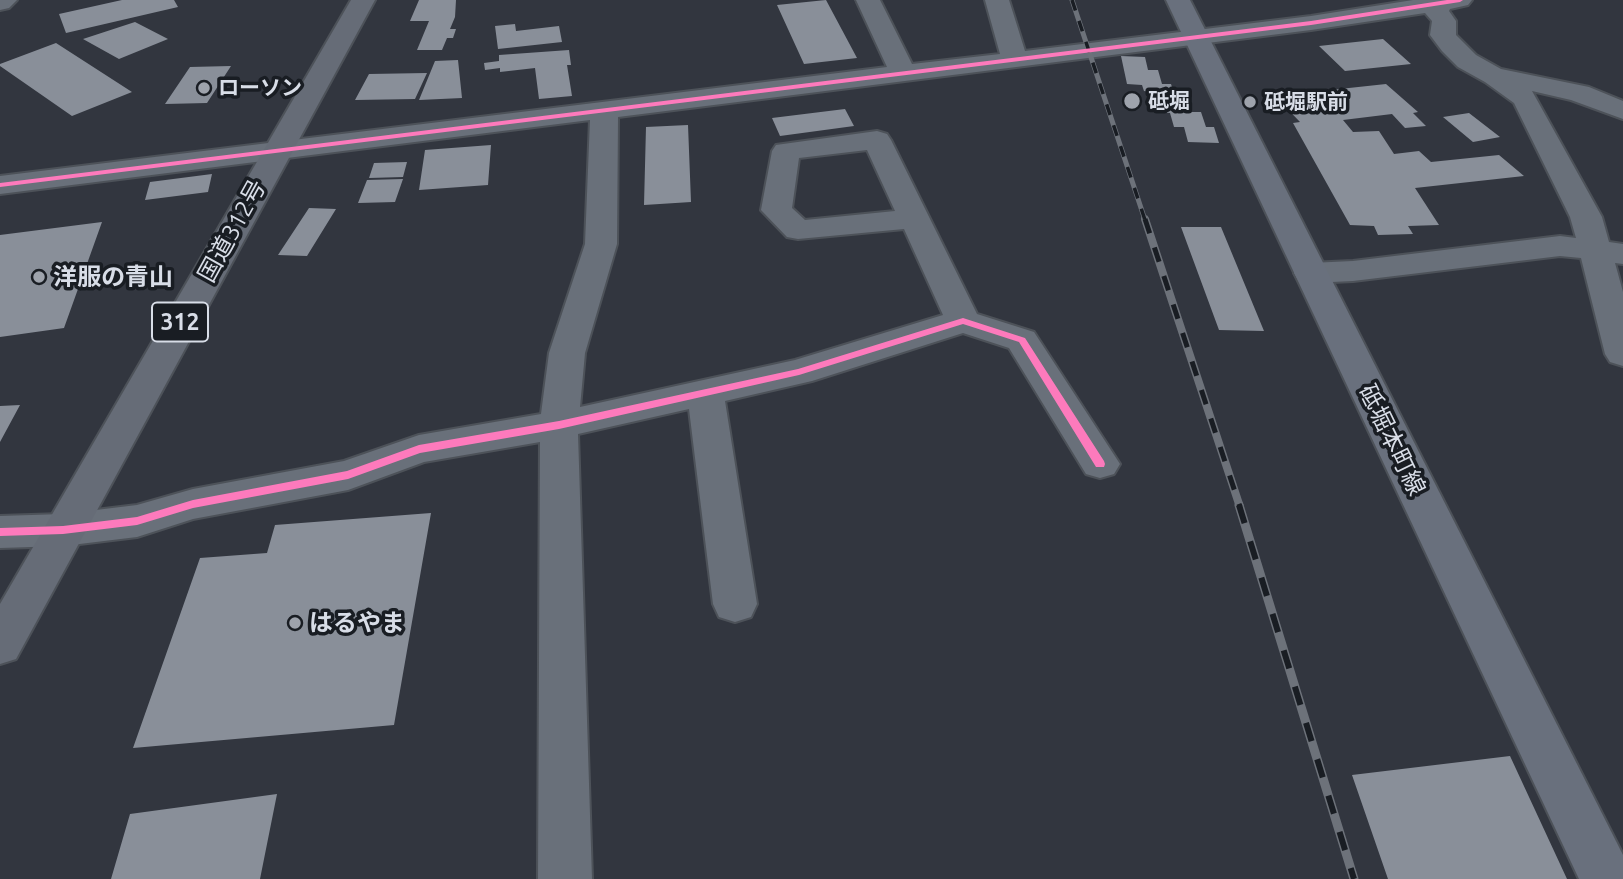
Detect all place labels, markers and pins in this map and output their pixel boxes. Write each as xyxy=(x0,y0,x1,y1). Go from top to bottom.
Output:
place label: ローソン xyxy=(218,75,302,101)
marker: ローソン xyxy=(196,80,212,96)
place label: 砥堀 xyxy=(1148,88,1190,114)
place label: 砥堀駅前 xyxy=(1264,89,1348,115)
marker: 砥堀 xyxy=(1122,91,1142,111)
marker: 砥堀駅前 xyxy=(1242,94,1258,110)
place label: 洋服の青山 xyxy=(53,263,173,291)
marker: 洋服の青山 xyxy=(31,269,47,285)
place label: はるやま xyxy=(309,609,405,637)
marker: はるやま xyxy=(287,615,303,631)

